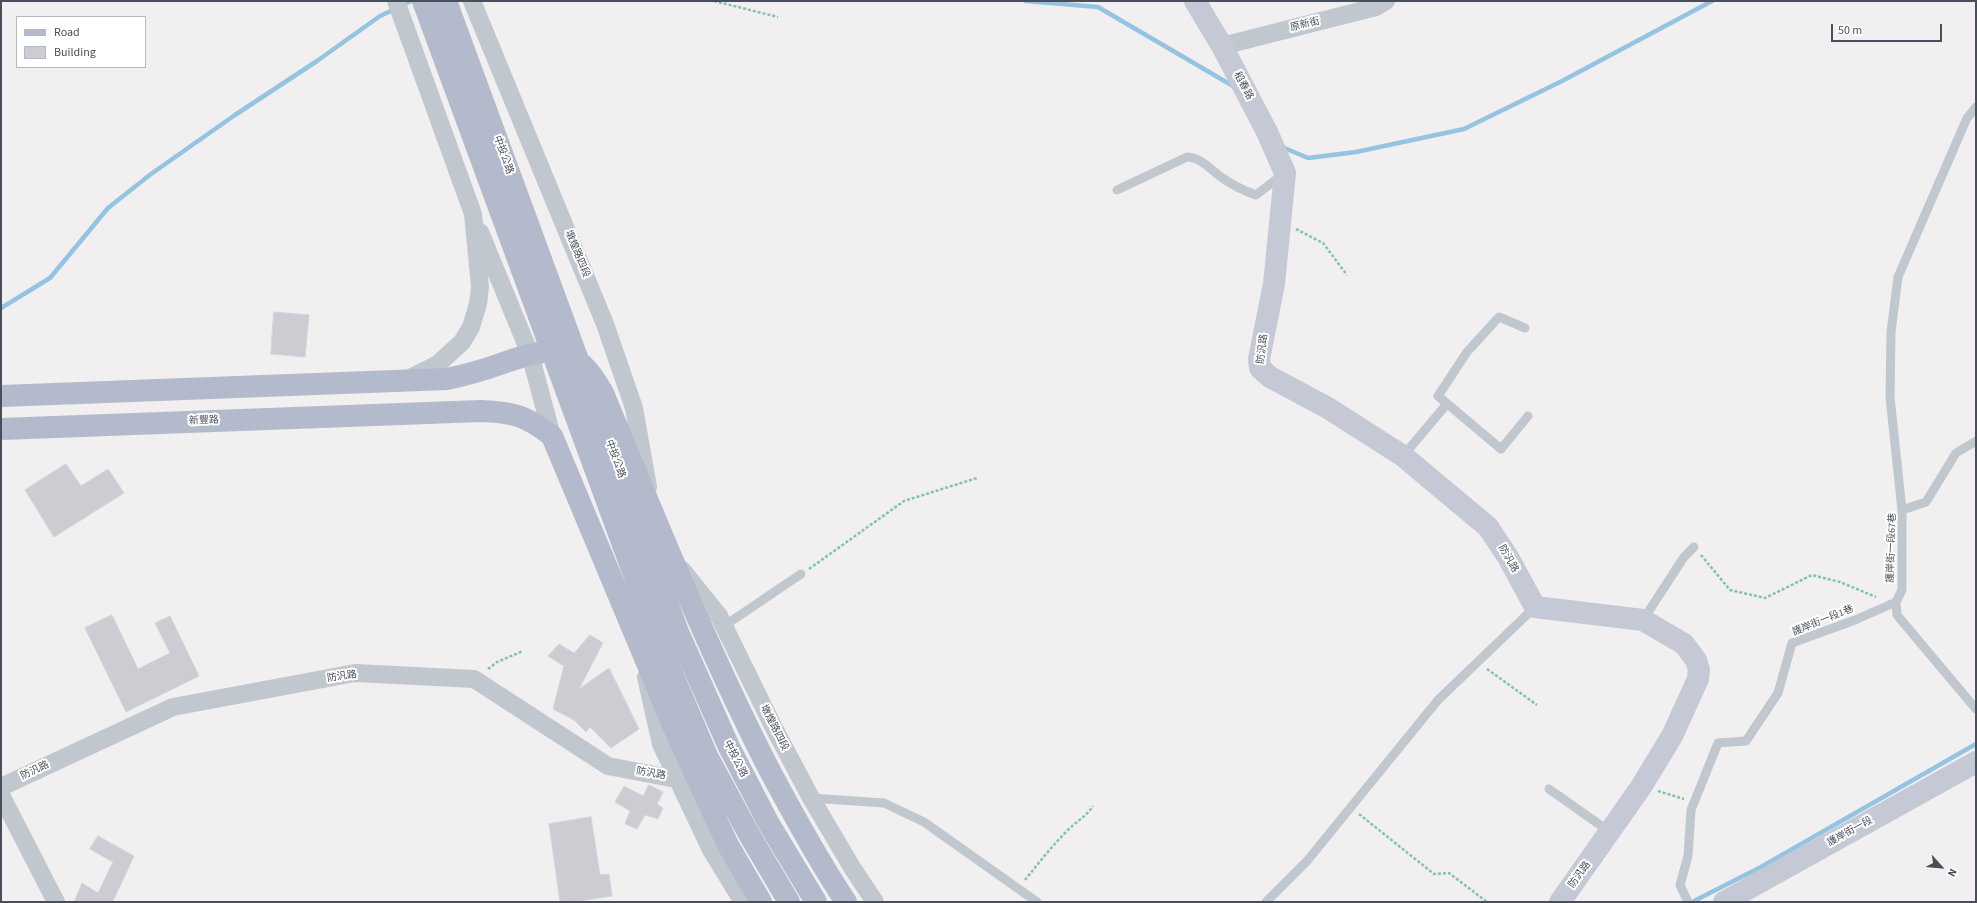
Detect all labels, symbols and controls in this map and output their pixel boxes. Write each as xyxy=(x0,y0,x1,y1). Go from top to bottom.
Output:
legend xyxy=(16,16,146,68)
street label: 原新街 xyxy=(1289,16,1321,34)
scale bar xyxy=(1833,16,1944,42)
text: 50 m xyxy=(1838,22,1862,39)
text: Road xyxy=(54,24,80,41)
text: Building xyxy=(54,44,96,61)
street label: 稻春路 xyxy=(1231,70,1255,102)
street label: 中投公路 xyxy=(491,134,515,176)
street label: 墩煌路四段 xyxy=(562,229,592,279)
street label: 防汎路 xyxy=(1255,333,1271,365)
street label: 新豐路 xyxy=(189,414,219,428)
street label: 中投公路 xyxy=(603,438,627,480)
street label: 護岸街一段67巷 xyxy=(1885,513,1899,583)
street label: 防汎路 xyxy=(1495,543,1521,575)
street label: 護岸街一段1巷 xyxy=(1791,603,1855,639)
street label: 防汎路 xyxy=(326,669,358,685)
street label: 墩煌路四段 xyxy=(757,703,791,753)
street label: 中投公路 xyxy=(721,738,749,780)
street label: 防汎路 xyxy=(19,759,51,783)
street label: 防汎路 xyxy=(635,765,667,783)
street label: 護岸街一段 xyxy=(1825,815,1875,849)
north arrow xyxy=(1921,847,1961,887)
street label: 防汎路 xyxy=(1566,859,1594,891)
text: N xyxy=(1944,866,1960,879)

